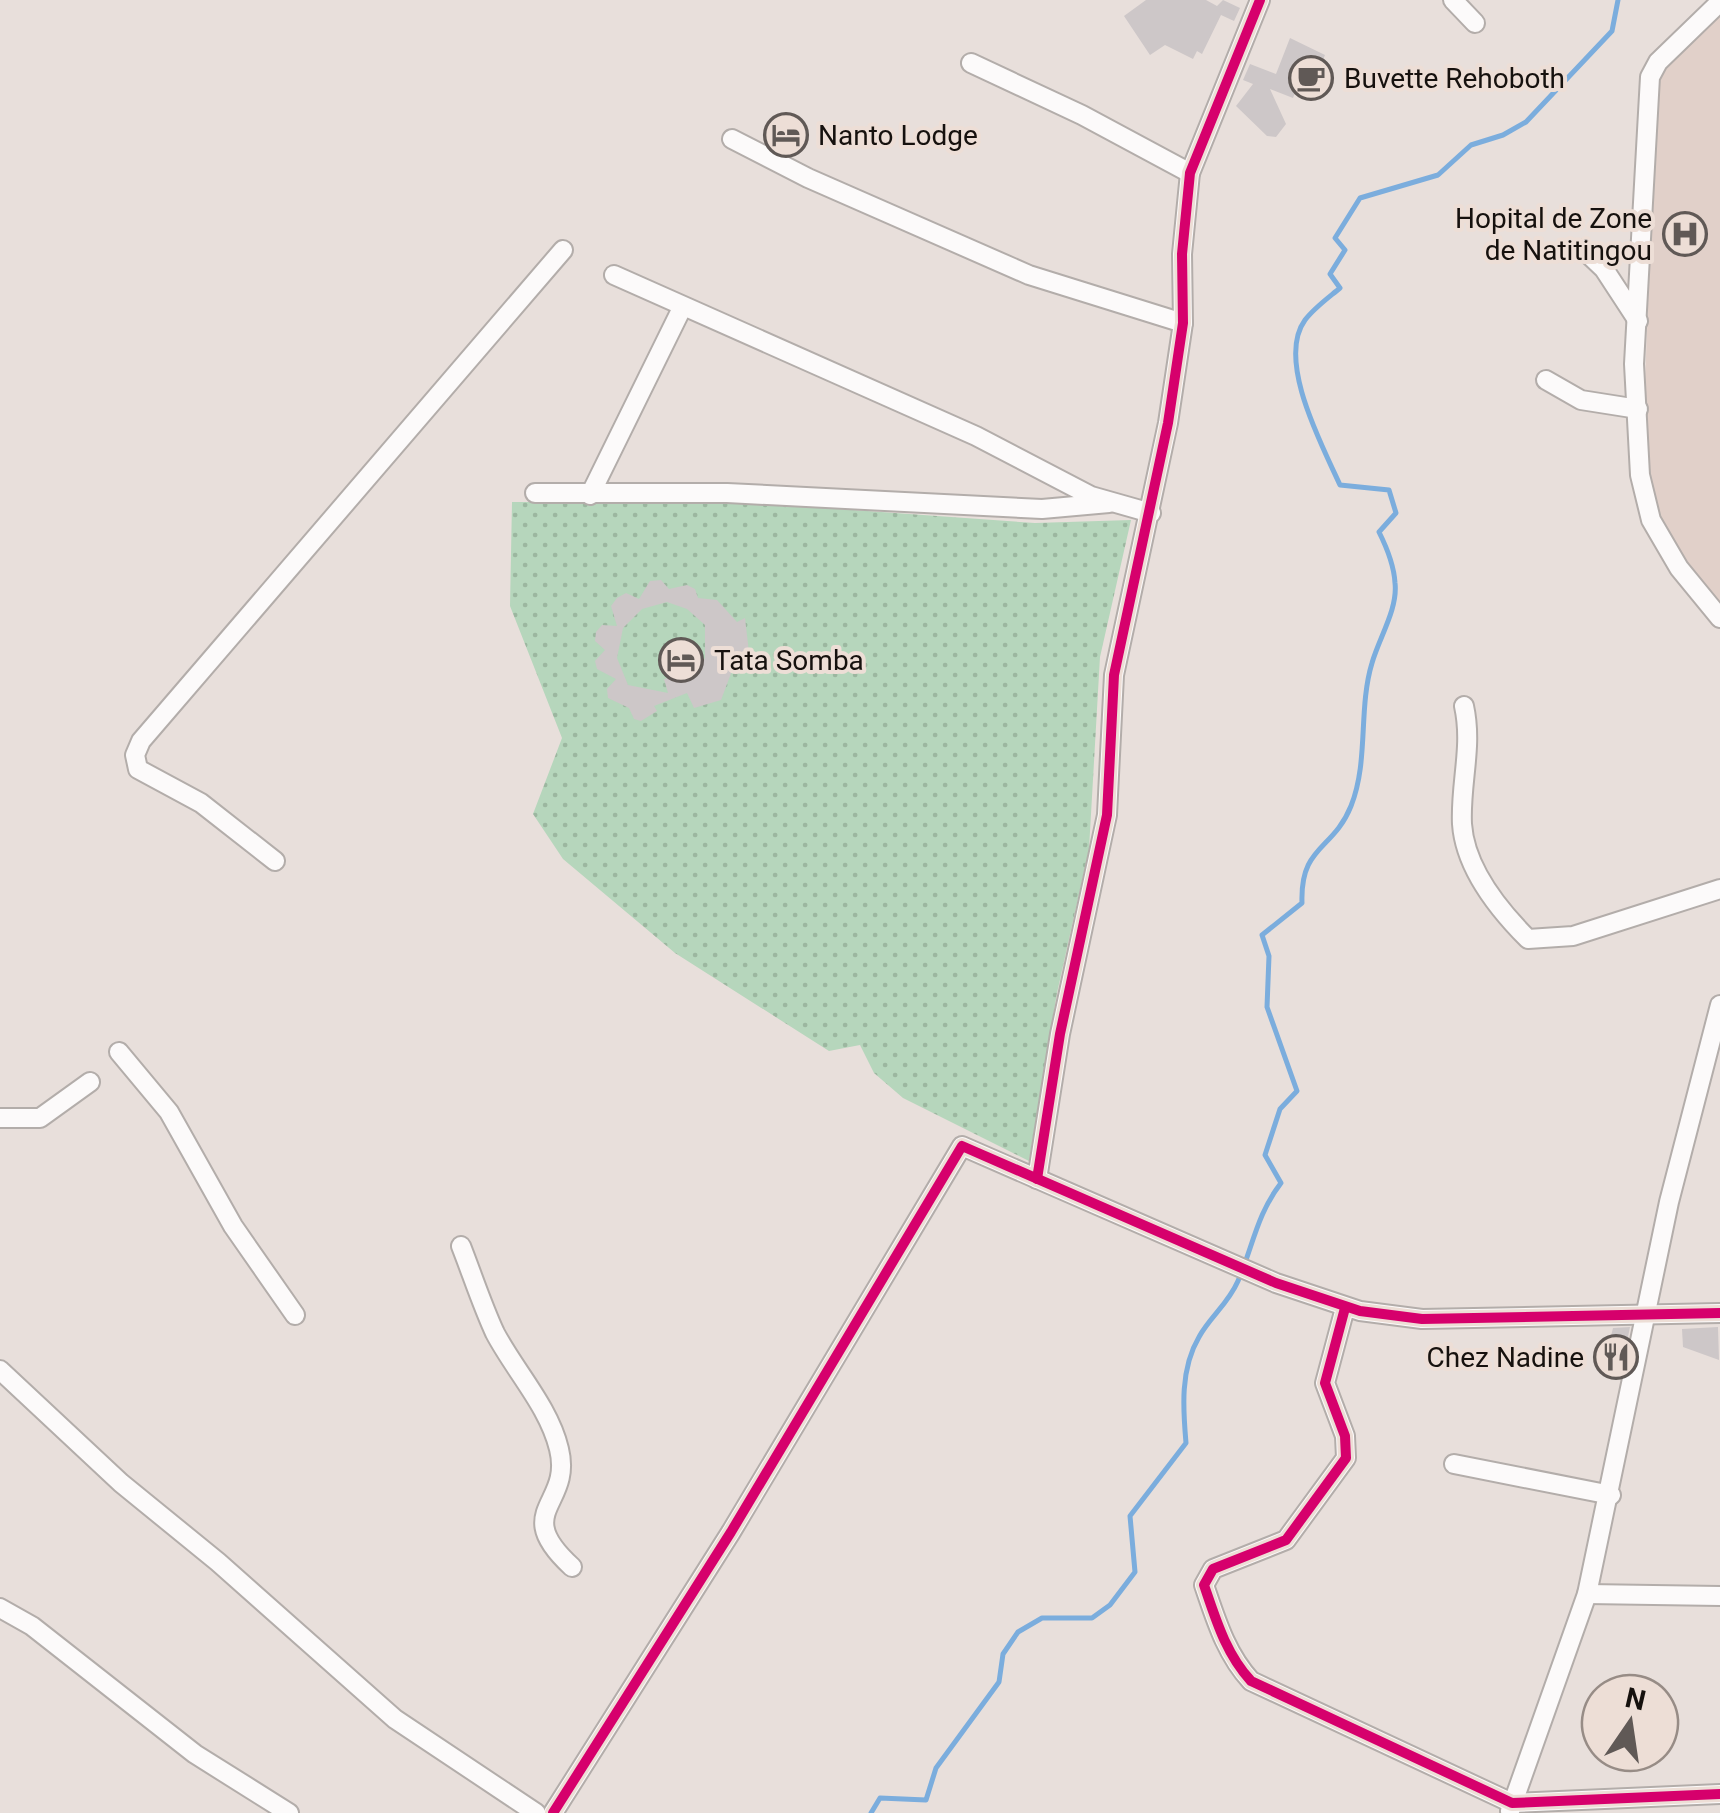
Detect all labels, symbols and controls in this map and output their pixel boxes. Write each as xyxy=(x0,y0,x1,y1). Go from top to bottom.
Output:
cafe icon: Buvette Rehoboth xyxy=(1288,55,1334,101)
place label: Buvette Rehoboth xyxy=(1344,62,1565,95)
hotel icon: Nanto Lodge xyxy=(763,112,809,158)
place label: Nanto Lodge xyxy=(818,119,978,152)
place label: Hopital de Zone de Natitingou xyxy=(1455,202,1652,267)
hospital icon: Hopital de Zone de Natitingou xyxy=(1662,211,1708,257)
hotel icon: Tata Somba xyxy=(658,637,704,683)
place label: Tata Somba xyxy=(714,644,864,677)
restaurant icon: Chez Nadine xyxy=(1593,1334,1639,1380)
place label: Chez Nadine xyxy=(1427,1341,1584,1374)
north arrow xyxy=(1580,1673,1680,1773)
text: N xyxy=(1622,1681,1649,1717)

